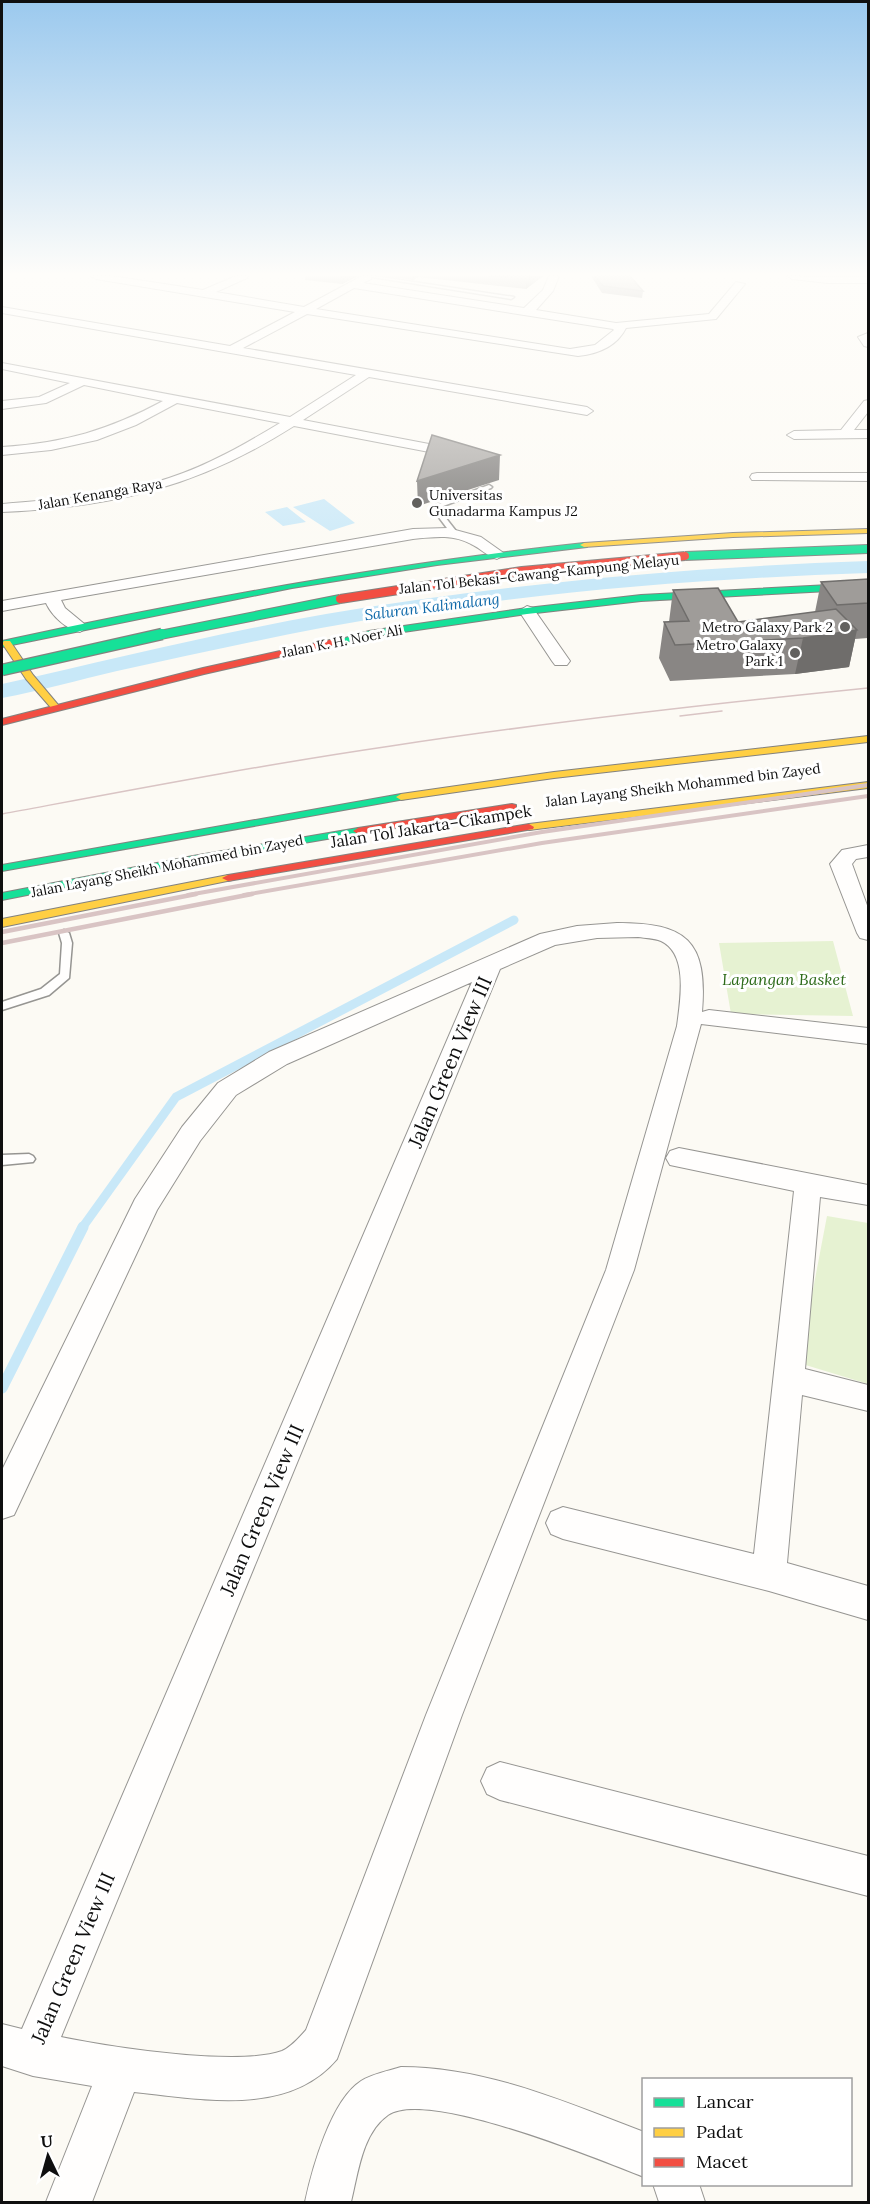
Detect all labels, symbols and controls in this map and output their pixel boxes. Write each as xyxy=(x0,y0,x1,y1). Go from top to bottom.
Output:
street label: Jalan Kenanga Raya xyxy=(36,474,163,514)
place label: Universitas Gunadarma Kampus J2 xyxy=(429,486,578,520)
marker: Universitas Gunadarma Kampus J2 xyxy=(410,496,424,510)
street label: Jalan Tol Bekasi–Cawang–Kampung Melayu xyxy=(397,550,680,598)
water label: Saluran Kalimalang xyxy=(363,589,501,624)
place label: Metro Galaxy Park 2 xyxy=(702,618,833,636)
street label: Jalan K. H. Noer Ali xyxy=(279,620,404,662)
marker: Metro Galaxy Park 2 xyxy=(838,620,852,634)
place label: Metro Galaxy Park 1 xyxy=(696,636,784,670)
marker: Metro Galaxy Park 1 xyxy=(788,646,802,660)
street label: Jalan Layang Sheikh Mohammed bin Zayed xyxy=(543,759,822,811)
street label: Jalan Tol Jakarta–Cikampek xyxy=(328,800,533,852)
street label: Jalan Layang Sheikh Mohammed bin Zayed xyxy=(28,831,305,901)
park label: Lapangan Basket xyxy=(722,969,846,989)
street label: Jalan Green View III xyxy=(402,972,497,1152)
street label: Jalan Green View III xyxy=(214,1420,309,1600)
street label: Jalan Green View III xyxy=(25,1868,120,2048)
legend xyxy=(642,2078,852,2186)
text: Lancar xyxy=(696,2090,754,2113)
text: Padat xyxy=(696,2120,743,2143)
north arrow xyxy=(18,2126,78,2186)
text: U xyxy=(40,2131,54,2152)
text: Macet xyxy=(696,2150,748,2173)

